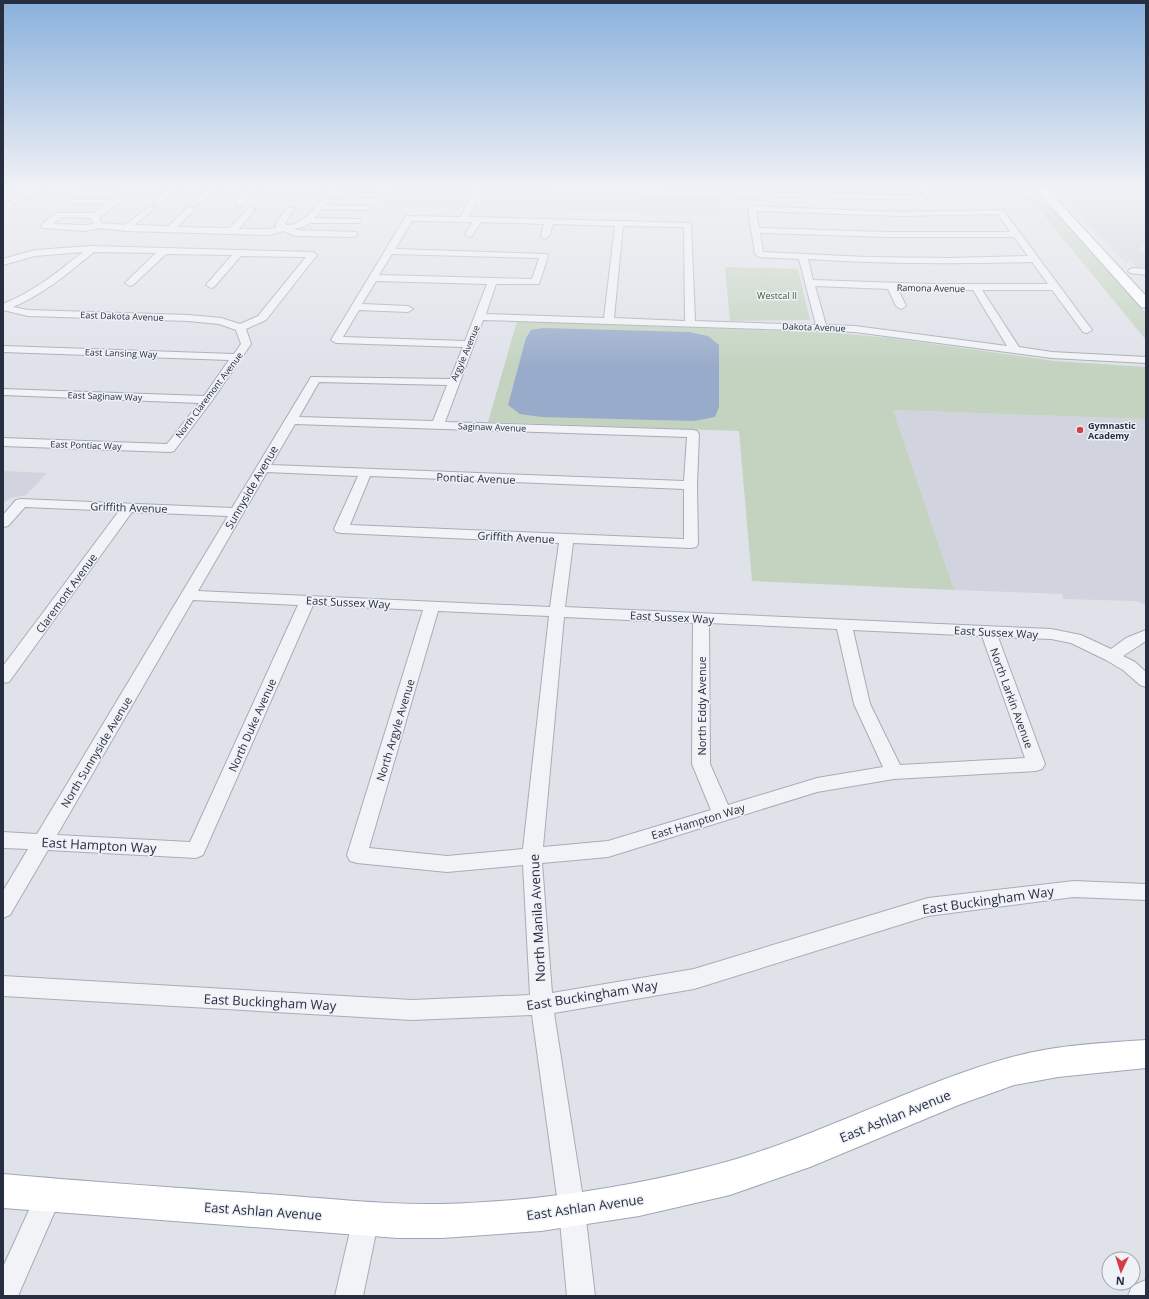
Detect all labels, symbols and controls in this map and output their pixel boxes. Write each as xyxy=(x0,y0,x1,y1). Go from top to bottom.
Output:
street label: Ramona Avenue xyxy=(897,281,965,295)
park label: Westcal II xyxy=(757,289,797,302)
street label: East Dakota Avenue xyxy=(80,308,164,324)
street label: Dakota Avenue xyxy=(782,319,846,335)
street label: Argyle Avenue xyxy=(447,323,483,383)
street label: East Lansing Way xyxy=(85,345,158,361)
street label: North Claremont Avenue xyxy=(172,349,246,441)
street label: East Saginaw Way xyxy=(67,388,143,404)
street label: Saginaw Avenue xyxy=(458,419,526,435)
place label: Gymnastic Academy xyxy=(1088,419,1136,442)
marker: Gymnastic Academy xyxy=(1075,425,1085,435)
street label: East Pontiac Way xyxy=(50,437,122,453)
street label: Sunnyside Avenue xyxy=(221,443,281,531)
street label: Pontiac Avenue xyxy=(436,469,516,487)
street label: Griffith Avenue xyxy=(90,498,168,516)
street label: Griffith Avenue xyxy=(477,527,555,547)
street label: Claremont Avenue xyxy=(32,550,100,636)
street label: East Sussex Way xyxy=(306,592,391,612)
street label: East Sussex Way xyxy=(630,607,715,627)
street label: East Sussex Way xyxy=(954,622,1039,642)
street label: North Larkin Avenue xyxy=(987,646,1037,750)
street label: North Eddy Avenue xyxy=(694,656,709,756)
street label: North Duke Avenue xyxy=(225,676,279,774)
street label: North Argyle Avenue xyxy=(372,677,418,783)
street label: North Sunnyside Avenue xyxy=(57,694,135,810)
street label: East Hampton Way xyxy=(649,799,747,842)
street label: East Hampton Way xyxy=(41,833,157,857)
street label: North Manila Avenue xyxy=(525,854,549,982)
street label: East Buckingham Way xyxy=(921,882,1055,918)
street label: East Buckingham Way xyxy=(525,976,659,1014)
street label: East Buckingham Way xyxy=(203,990,337,1014)
street label: East Ashlan Avenue xyxy=(837,1086,953,1146)
street label: East Ashlan Avenue xyxy=(525,1190,645,1224)
street label: East Ashlan Avenue xyxy=(203,1198,323,1224)
north arrow xyxy=(1101,1251,1141,1291)
text: N xyxy=(1115,1274,1125,1289)

